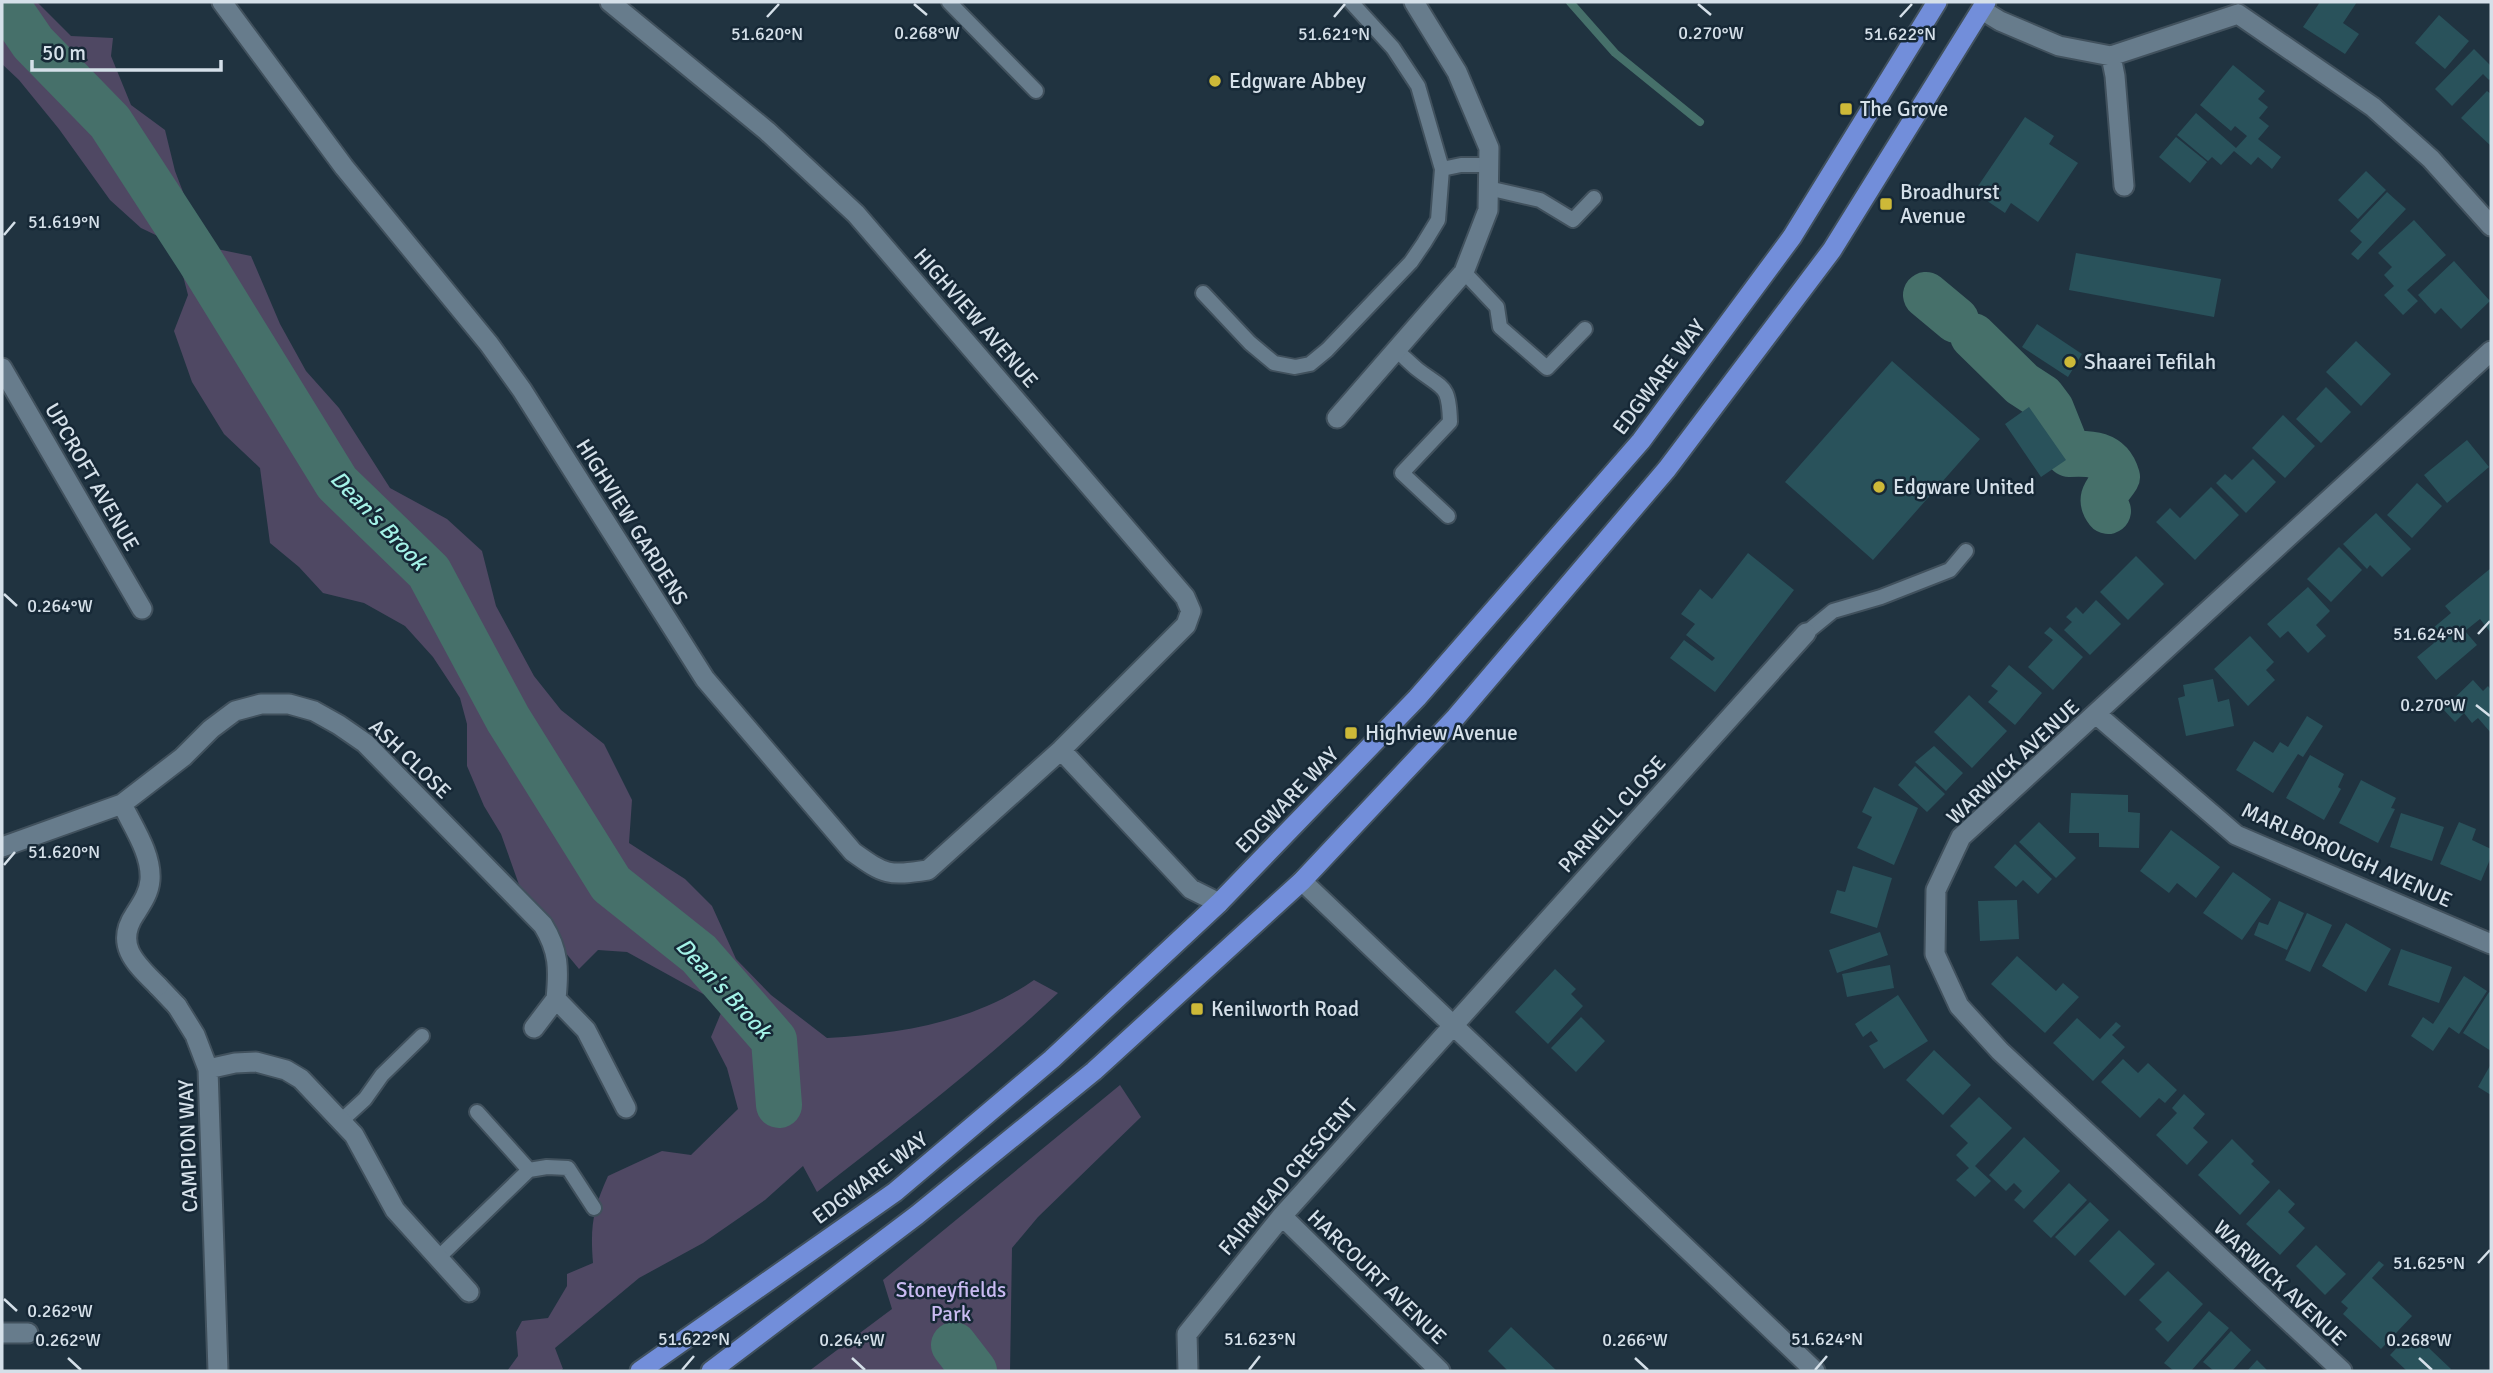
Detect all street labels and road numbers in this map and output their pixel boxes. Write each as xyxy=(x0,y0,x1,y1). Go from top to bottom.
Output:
street label: HIGHVIEW AVENUE xyxy=(908,243,1044,393)
street label: EDGWARE WAY xyxy=(1607,314,1711,440)
street label: UPCROFT AVENUE xyxy=(39,398,145,556)
street label: HIGHVIEW GARDENS xyxy=(570,434,694,610)
street label: WARWICK AVENUE xyxy=(1941,694,2085,830)
street label: ASH CLOSE xyxy=(364,714,456,804)
street label: EDGWARE WAY xyxy=(1230,741,1345,859)
street label: PARNELL CLOSE xyxy=(1553,750,1671,878)
street label: MARLBOROUGH AVENUE xyxy=(2238,797,2456,913)
street label: CAMPION WAY xyxy=(173,1079,203,1213)
street label: FAIRMEAD CRESCENT xyxy=(1213,1093,1364,1261)
street label: EDGWARE WAY xyxy=(807,1126,933,1230)
street label: HARCOURT AVENUE xyxy=(1302,1204,1452,1350)
street label: WARWICK AVENUE xyxy=(2208,1215,2352,1351)

